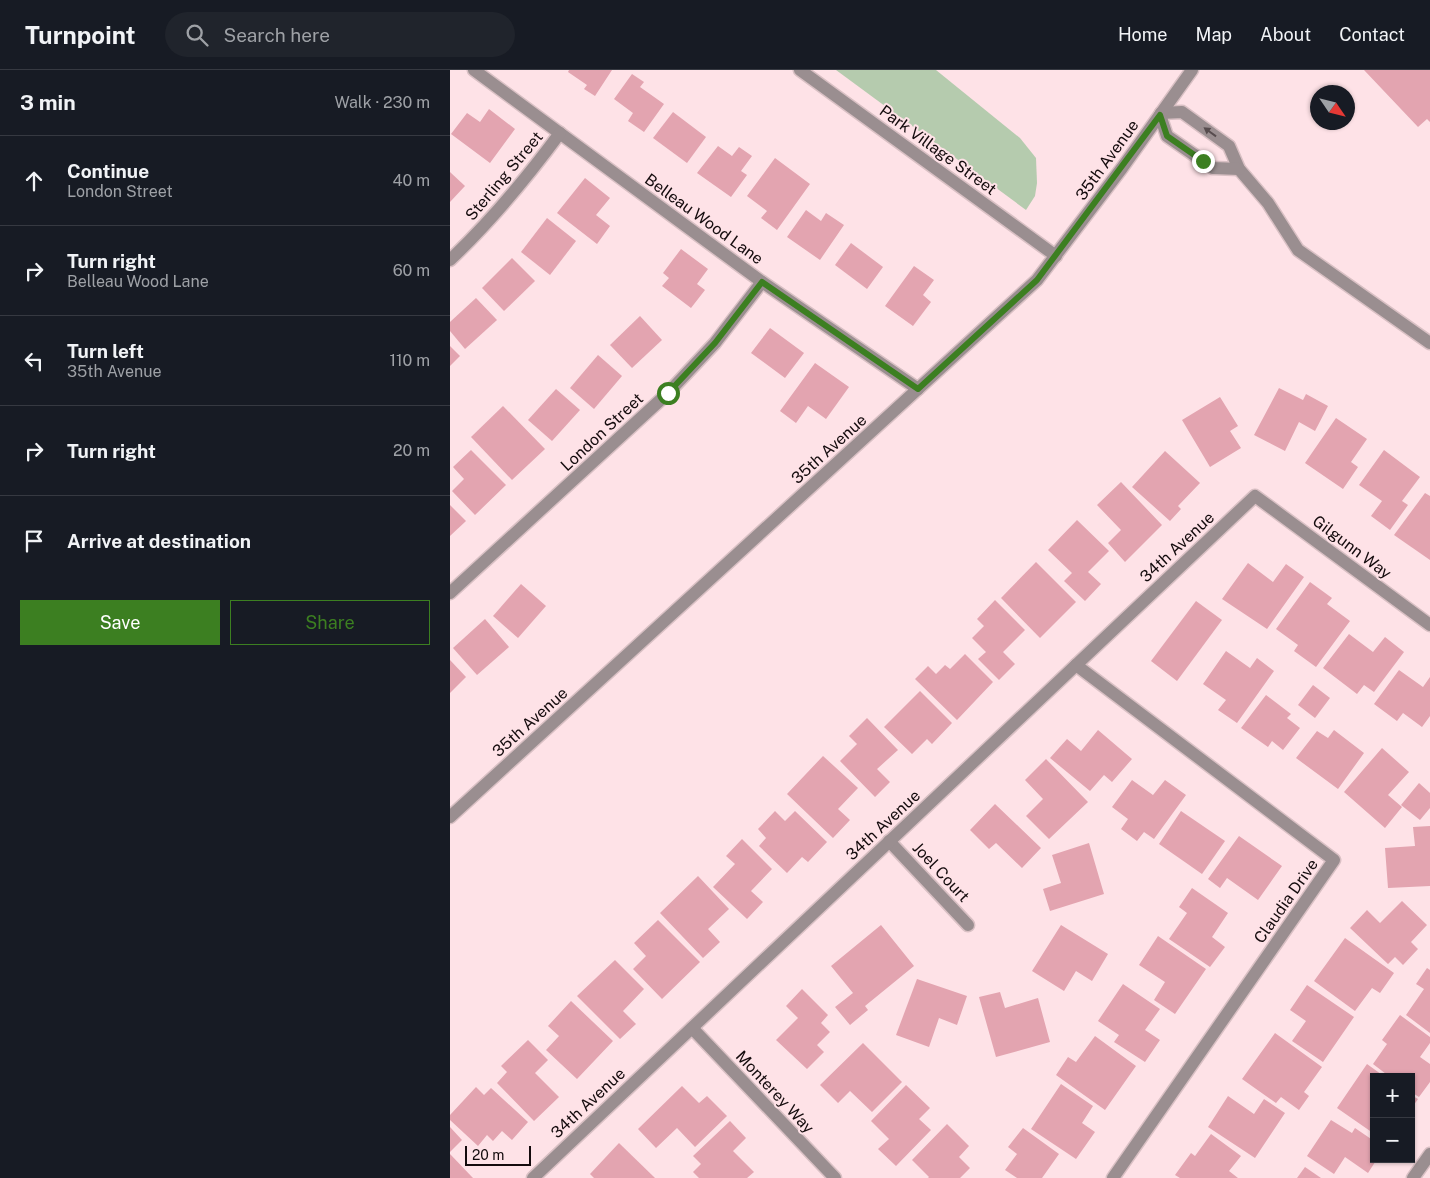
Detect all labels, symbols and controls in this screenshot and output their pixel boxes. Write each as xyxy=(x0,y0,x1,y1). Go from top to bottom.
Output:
search box xyxy=(165,12,515,57)
text: Turnpoint xyxy=(25,21,135,49)
icon: search xyxy=(183,21,211,49)
text: Search here xyxy=(223,24,330,46)
text: Home xyxy=(1118,24,1168,45)
text: Map xyxy=(1196,24,1232,45)
text: About xyxy=(1260,24,1311,45)
text: Contact xyxy=(1339,24,1405,45)
north arrow xyxy=(1310,85,1355,130)
text: 3 min xyxy=(20,90,76,115)
text: Walk · 230 m xyxy=(334,93,430,112)
street label: Park Village Street xyxy=(876,101,1000,199)
street label: 35th Avenue xyxy=(1072,116,1142,204)
one-way arrow xyxy=(1204,127,1217,138)
street label: Sterling Street xyxy=(461,128,547,224)
route end xyxy=(1192,150,1215,173)
text: Continue xyxy=(67,160,149,182)
icon: ahead xyxy=(20,167,48,195)
street label: Belleau Wood Lane xyxy=(641,170,767,268)
text: 40 m xyxy=(392,171,430,190)
text: London Street xyxy=(67,182,173,201)
text: Turn right xyxy=(67,250,156,272)
icon: right xyxy=(20,257,48,285)
text: 60 m xyxy=(393,261,430,280)
text: Belleau Wood Lane xyxy=(67,272,209,291)
text: Turn left xyxy=(67,340,144,362)
icon: left xyxy=(20,347,48,375)
text: 110 m xyxy=(389,351,430,370)
text: 35th Avenue xyxy=(67,362,162,381)
route start xyxy=(657,382,680,405)
street label: London Street xyxy=(557,389,647,475)
street label: 35th Avenue xyxy=(787,410,871,488)
icon: right xyxy=(20,437,48,465)
text: Turn right xyxy=(67,440,156,462)
text: 20 m xyxy=(393,441,430,460)
street label: 34th Avenue xyxy=(1136,508,1218,586)
street label: Gilgunn Way xyxy=(1309,511,1395,583)
icon: arrive xyxy=(20,527,48,555)
text: Arrive at destination xyxy=(67,530,251,552)
button: Save xyxy=(20,600,220,645)
button: Share xyxy=(230,600,430,645)
street label: 35th Avenue xyxy=(488,683,572,761)
street label: 34th Avenue xyxy=(842,786,924,864)
street label: Joel Court xyxy=(909,838,973,906)
street label: Claudia Drive xyxy=(1250,855,1322,947)
street label: Monterey Way xyxy=(732,1047,818,1138)
street label: 34th Avenue xyxy=(547,1064,629,1142)
map controls xyxy=(1370,1073,1415,1163)
button: + xyxy=(1370,1073,1415,1118)
button: − xyxy=(1370,1118,1415,1163)
scale bar xyxy=(465,1143,531,1166)
text: 20 m xyxy=(472,1147,504,1163)

